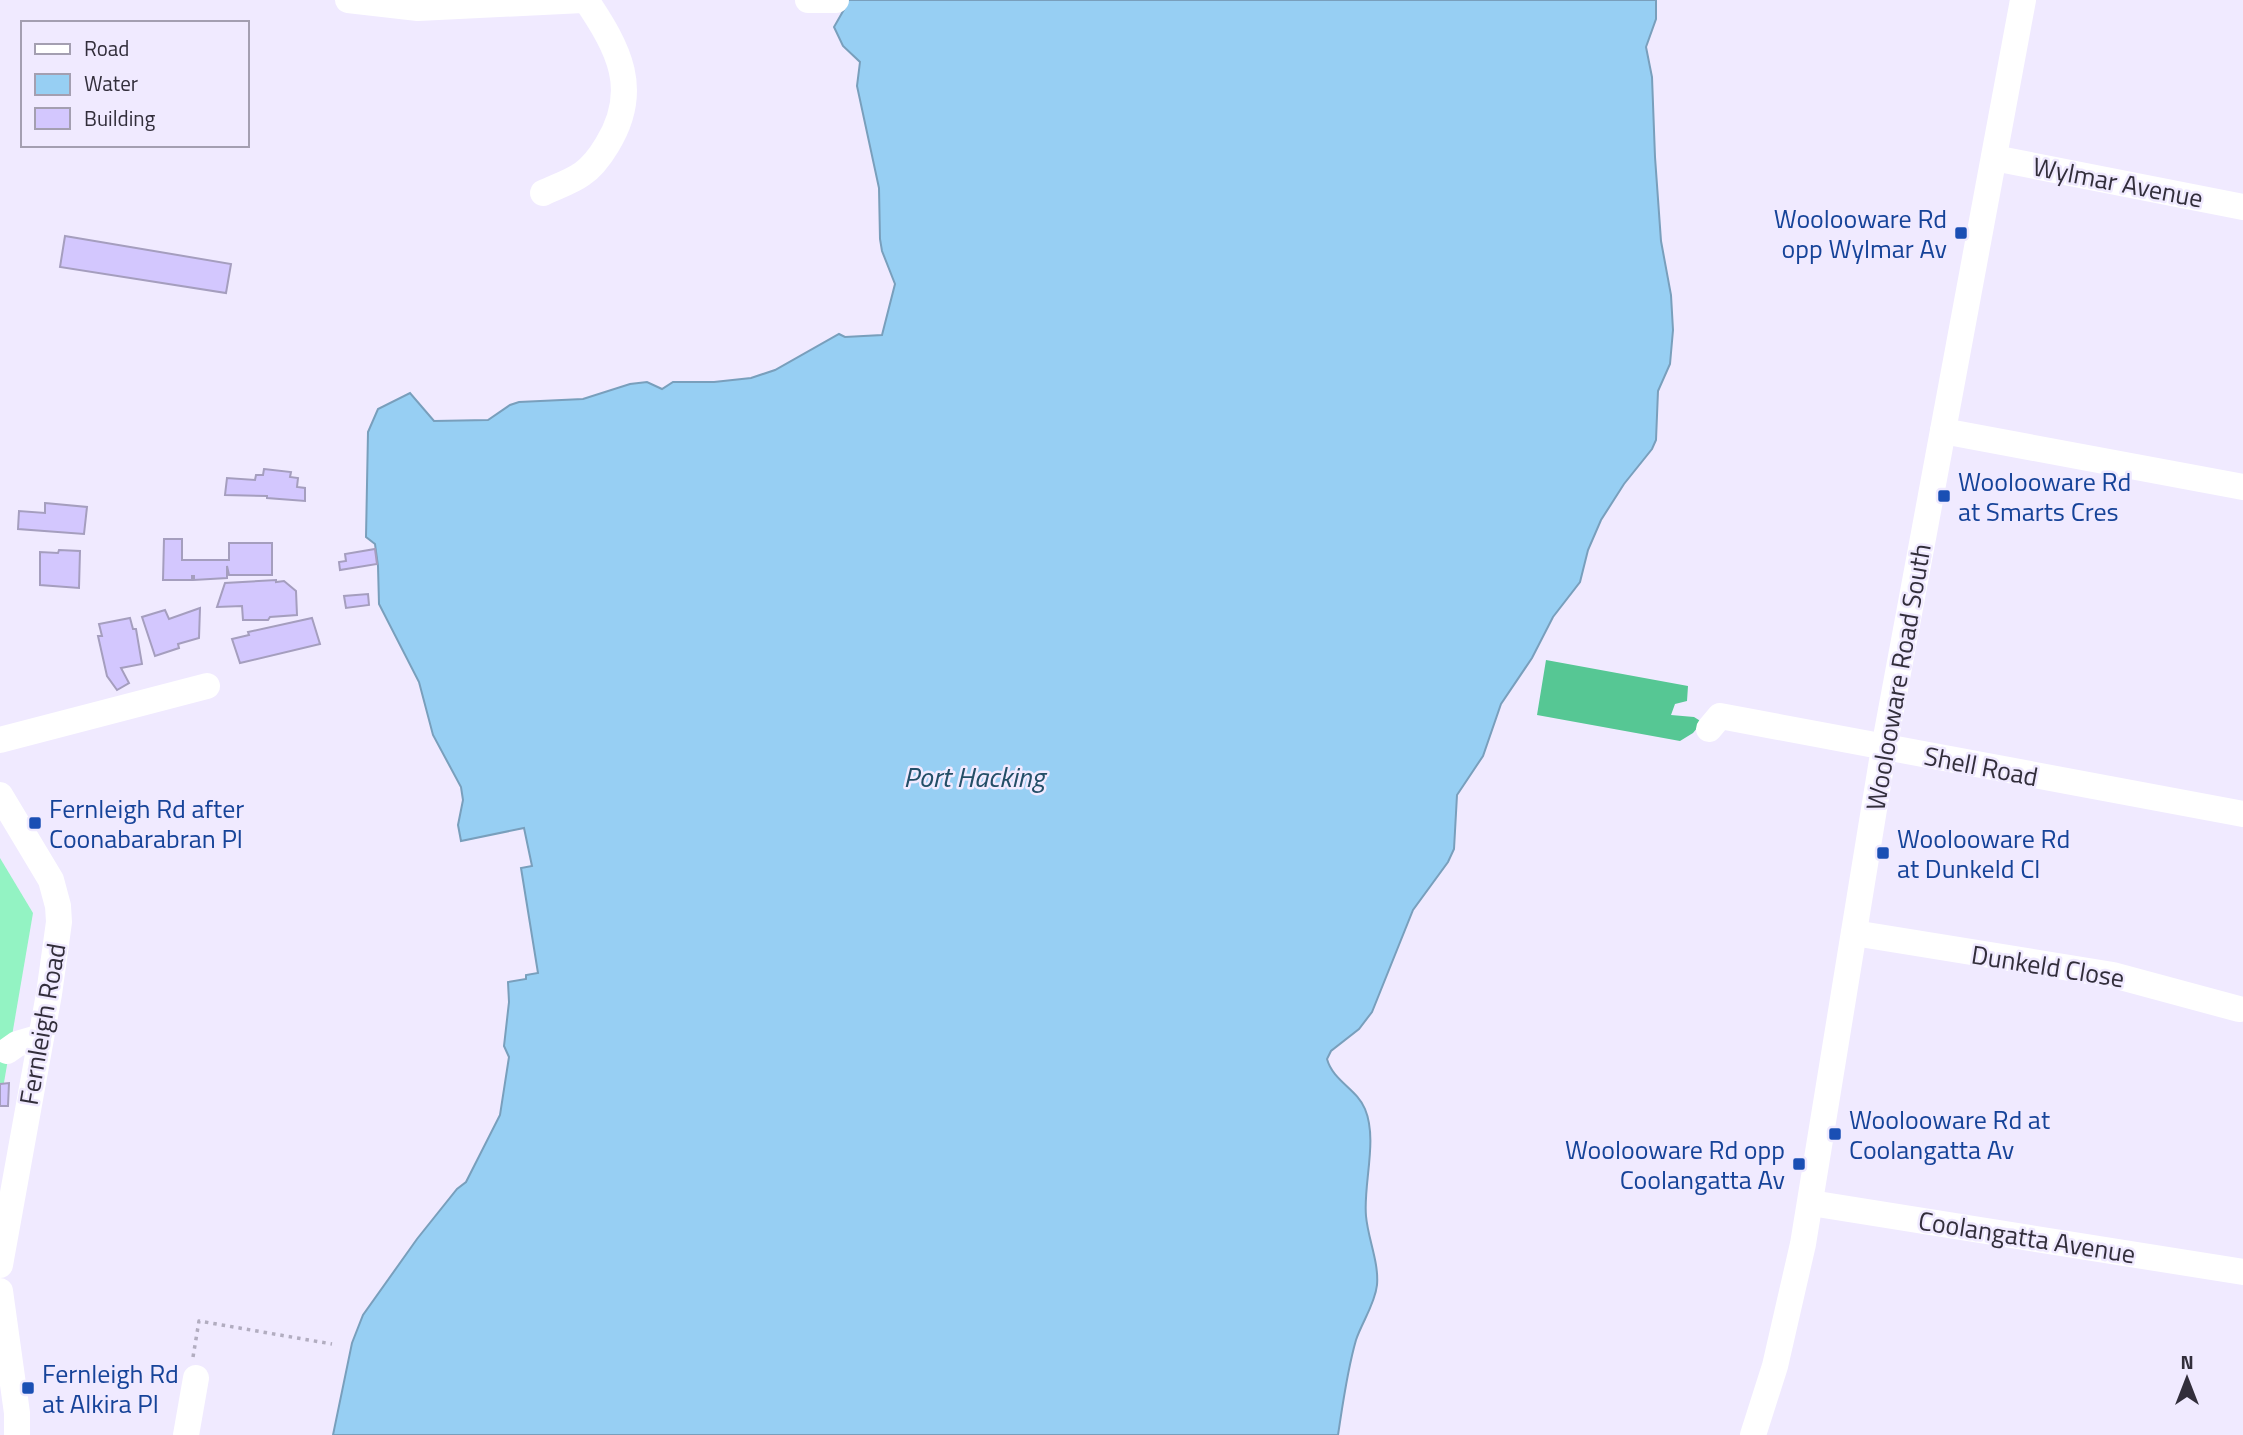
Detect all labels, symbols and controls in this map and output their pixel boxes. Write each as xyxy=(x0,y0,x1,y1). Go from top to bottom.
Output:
legend xyxy=(21,21,248,147)
text: Road xyxy=(84,32,129,64)
text: Water xyxy=(84,67,138,99)
text: Building xyxy=(84,102,156,134)
street label: Wylmar Avenue xyxy=(2030,146,2206,218)
place label: Woolooware Rd opp Wylmar Av xyxy=(1774,199,1947,268)
marker: Woolooware Rd opp Wylmar Av xyxy=(1953,225,1969,241)
place label: Woolooware Rd at Smarts Cres xyxy=(1958,462,2131,531)
marker: Woolooware Rd at Smarts Cres xyxy=(1936,488,1952,504)
street label: Woolooware Road South xyxy=(1855,541,1941,813)
street label: Shell Road xyxy=(1921,736,2041,796)
water label: Port Hacking xyxy=(903,755,1047,798)
place label: Fernleigh Rd after Coonabarabran Pl xyxy=(49,789,244,858)
marker: Fernleigh Rd after Coonabarabran Pl xyxy=(27,815,43,831)
place label: Woolooware Rd at Dunkeld Cl xyxy=(1897,819,2070,888)
marker: Woolooware Rd at Dunkeld Cl xyxy=(1875,845,1891,861)
street label: Dunkeld Close xyxy=(1969,935,2127,997)
street label: Fernleigh Road xyxy=(9,940,75,1108)
place label: Woolooware Rd at Coolangatta Av xyxy=(1849,1100,2050,1169)
marker: Woolooware Rd at Coolangatta Av xyxy=(1827,1126,1843,1142)
place label: Woolooware Rd opp Coolangatta Av xyxy=(1565,1130,1785,1199)
marker: Woolooware Rd opp Coolangatta Av xyxy=(1791,1156,1807,1172)
street label: Coolangatta Avenue xyxy=(1916,1201,2138,1273)
north arrow xyxy=(2152,1344,2222,1414)
text: N xyxy=(2180,1347,2194,1376)
place label: Fernleigh Rd at Alkira Pl xyxy=(42,1354,179,1423)
marker: Fernleigh Rd at Alkira Pl xyxy=(20,1380,36,1396)

